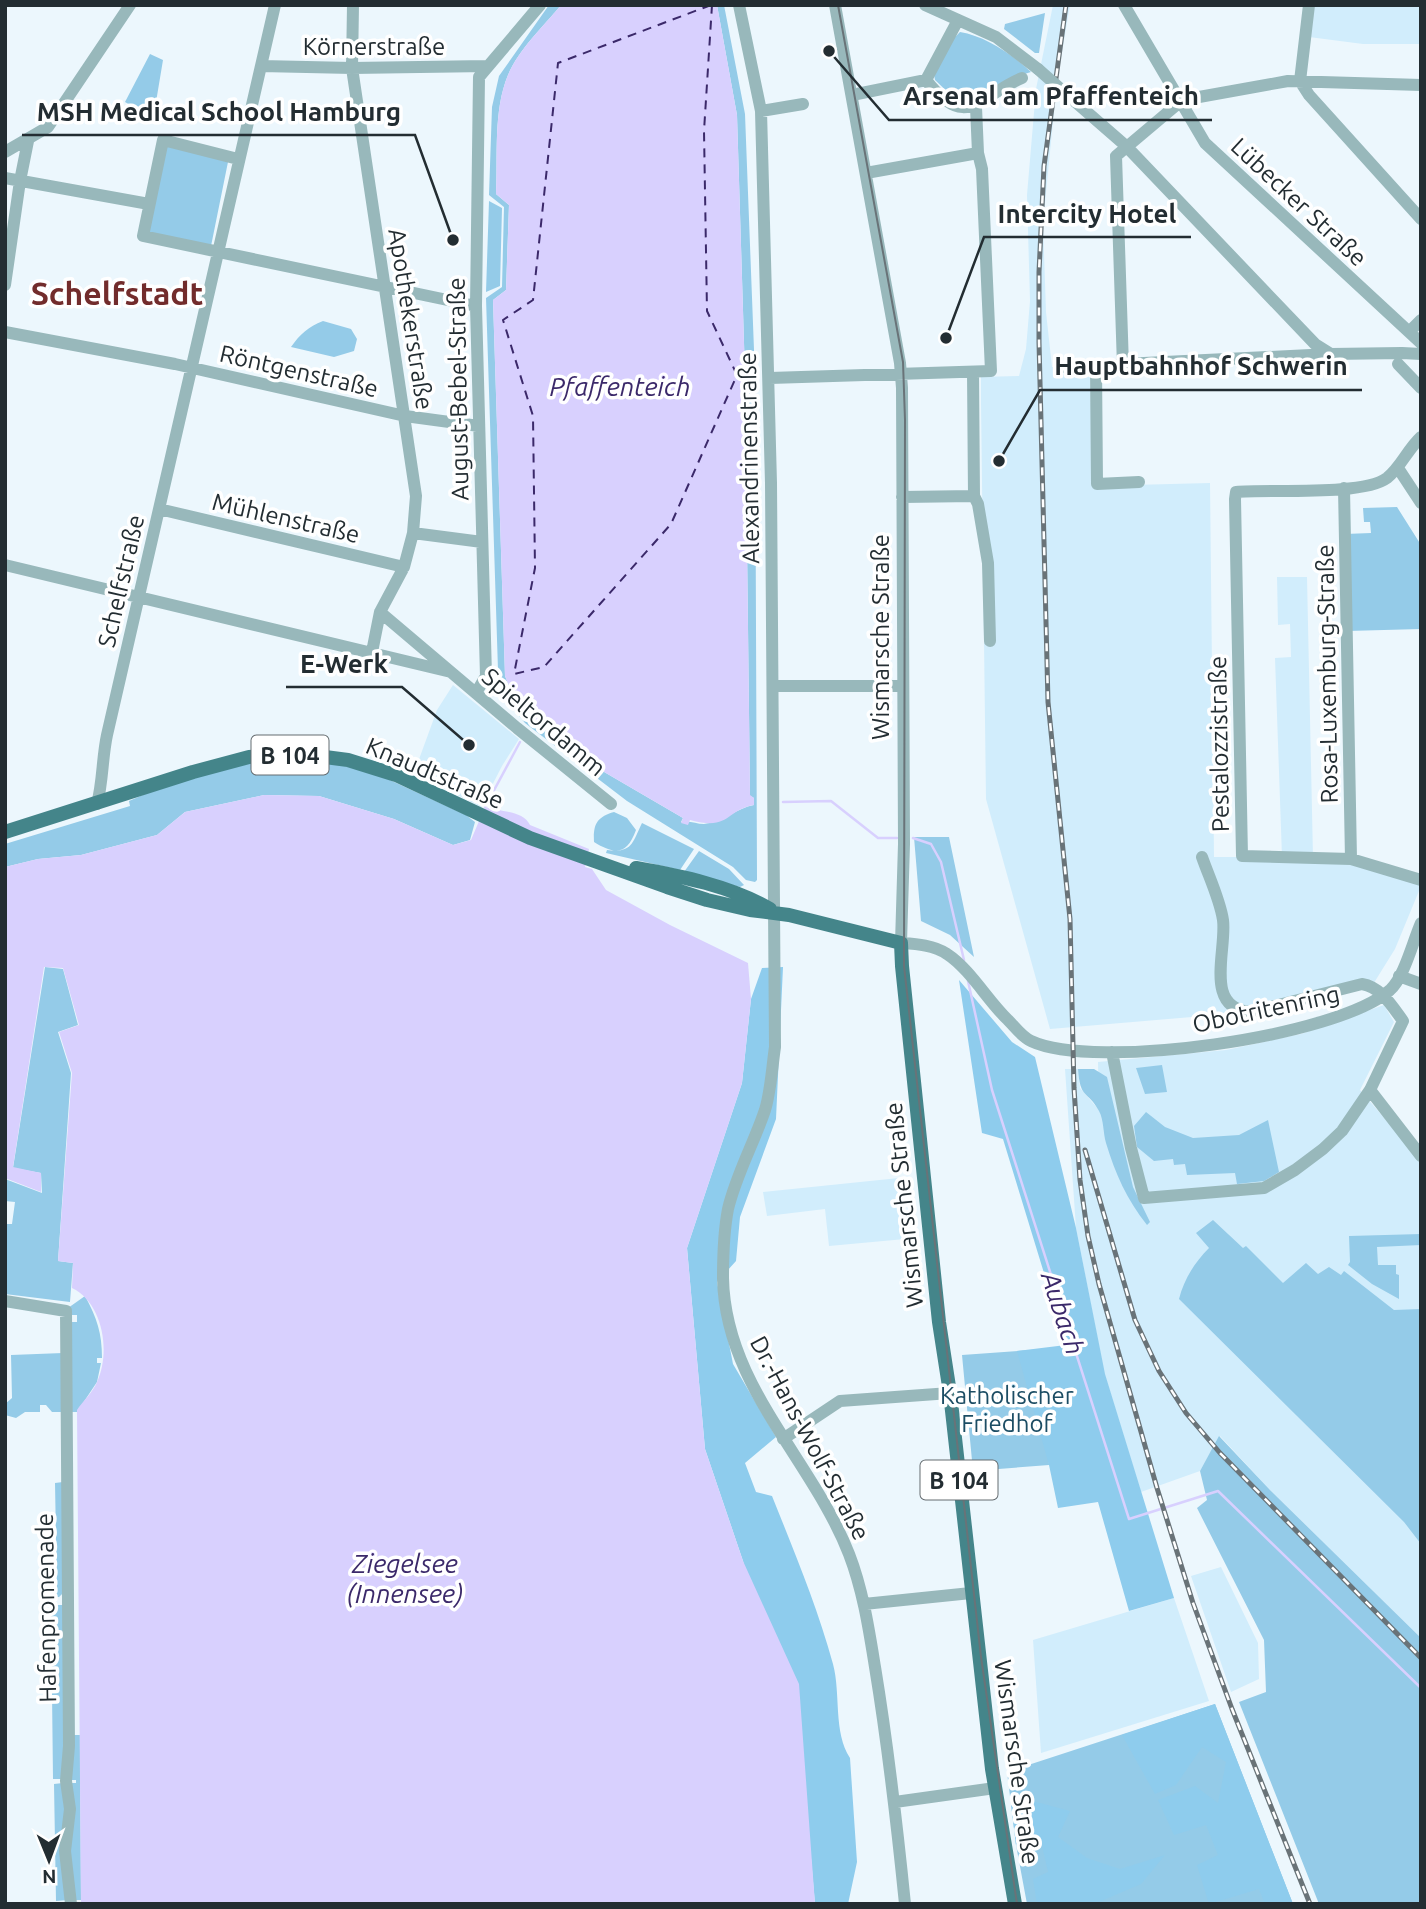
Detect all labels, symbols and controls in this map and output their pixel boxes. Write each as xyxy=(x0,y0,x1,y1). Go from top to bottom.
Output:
street label: Körnerstraße xyxy=(303,33,445,60)
callout: Arsenal am Pfaffenteich xyxy=(889,73,1212,120)
text: Arsenal am Pfaffenteich xyxy=(903,81,1199,110)
callout: MSH Medical School Hamburg xyxy=(22,88,415,135)
text: MSH Medical School Hamburg xyxy=(37,97,401,126)
street label: Lübecker Straße xyxy=(1226,132,1372,272)
callout: Intercity Hotel xyxy=(984,190,1191,237)
text: Intercity Hotel xyxy=(998,199,1177,228)
street label: Apothekerstraße xyxy=(383,226,439,412)
district label: Schelfstadt xyxy=(31,275,203,311)
street label: August-Bebel-Straße xyxy=(443,277,473,501)
street label: Röntgenstraße xyxy=(217,340,381,402)
callout: Hauptbahnhof Schwerin xyxy=(1040,343,1362,390)
text: Hauptbahnhof Schwerin xyxy=(1054,351,1348,380)
street label: Alexandrinenstraße xyxy=(734,352,764,564)
water label: Pfaffenteich xyxy=(549,372,691,401)
street label: Mühlenstraße xyxy=(210,488,362,548)
street label: Schelfstraße xyxy=(93,512,149,650)
street label: Wismarsche Straße xyxy=(867,534,894,740)
street label: Rosa-Luxemburg-Straße xyxy=(1311,544,1343,804)
callout: E-Werk xyxy=(286,640,402,687)
text: E-Werk xyxy=(300,649,388,678)
street label: Pestalozzistraße xyxy=(1204,656,1234,832)
street label: Spieltordamm xyxy=(477,663,611,781)
street label: Knaudtstraße xyxy=(362,732,508,814)
road number: B 104 xyxy=(252,736,328,775)
street label: Obotritenring xyxy=(1190,980,1342,1038)
street label: Wismarsche Straße xyxy=(880,1101,928,1309)
water label: Aubach xyxy=(1035,1266,1090,1358)
street label: Dr.-Hans-Wolf-Straße xyxy=(745,1332,875,1544)
park label: Katholischer Friedhof xyxy=(940,1382,1074,1437)
road number: B 104 xyxy=(920,1460,998,1499)
street label: Hafenpromenade xyxy=(31,1513,61,1703)
water label: Ziegelsee (Innensee) xyxy=(347,1549,463,1608)
street label: Wismarsche Straße xyxy=(989,1658,1045,1866)
north arrow xyxy=(14,1825,84,1895)
text: N xyxy=(42,1866,57,1888)

